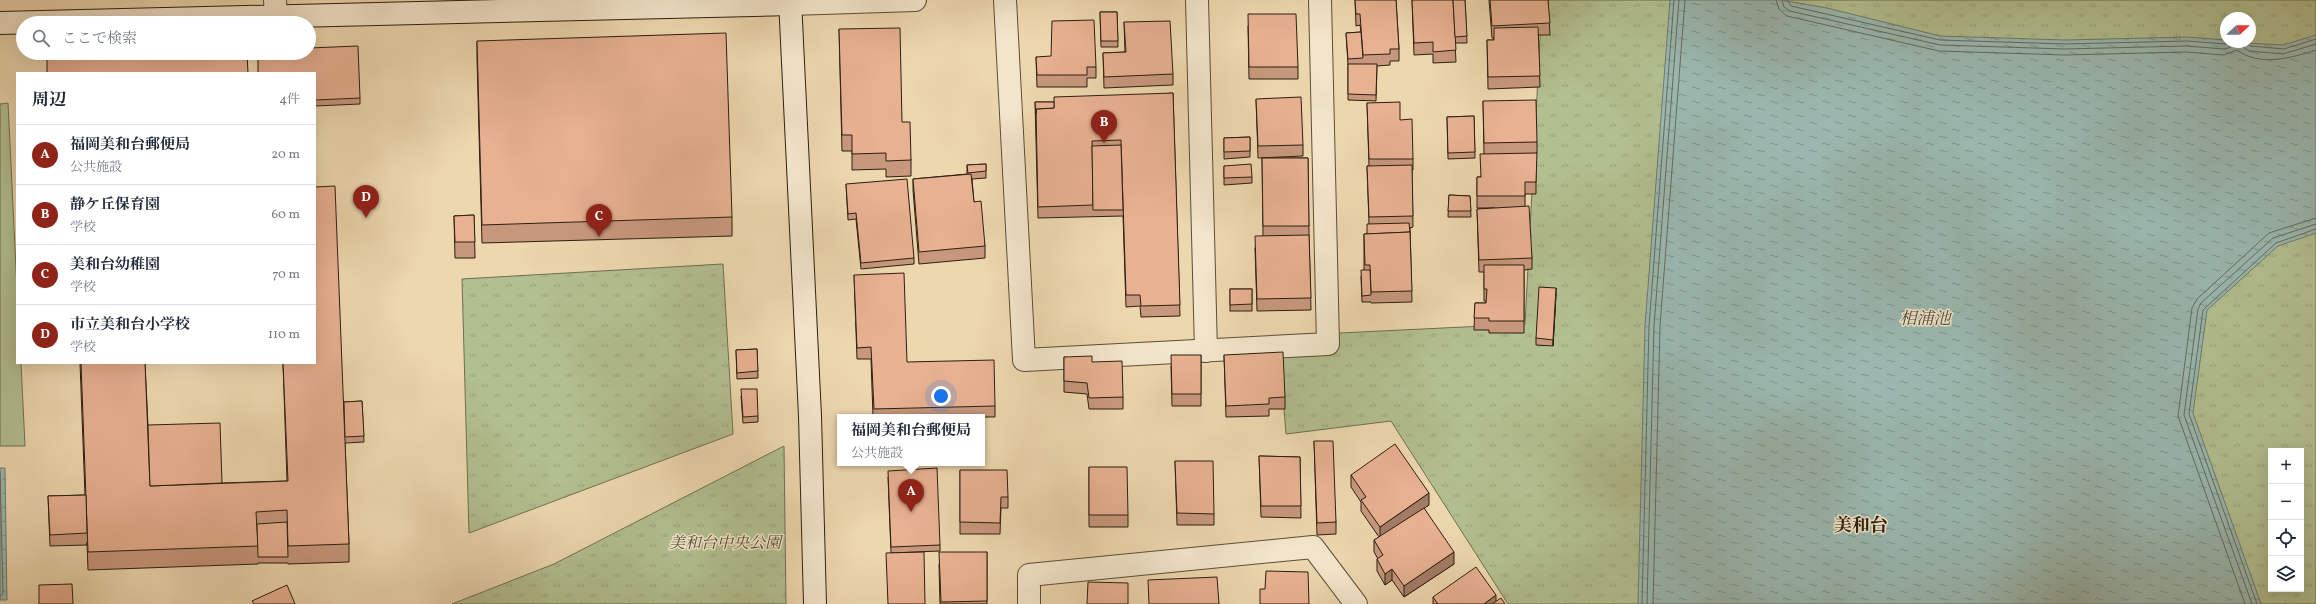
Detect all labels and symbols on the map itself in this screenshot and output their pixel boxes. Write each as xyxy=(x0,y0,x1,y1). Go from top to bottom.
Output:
north arrow xyxy=(2220,12,2256,48)
pin: B xyxy=(1091,110,1117,143)
pin: D xyxy=(353,185,379,218)
pin: C xyxy=(586,204,612,237)
water label: 相浦池 xyxy=(1900,308,1952,331)
your location xyxy=(931,386,951,406)
pin: A xyxy=(898,479,924,512)
district label: 美和台 xyxy=(1834,514,1888,539)
park label: 美和台中央公園 xyxy=(669,533,784,555)

